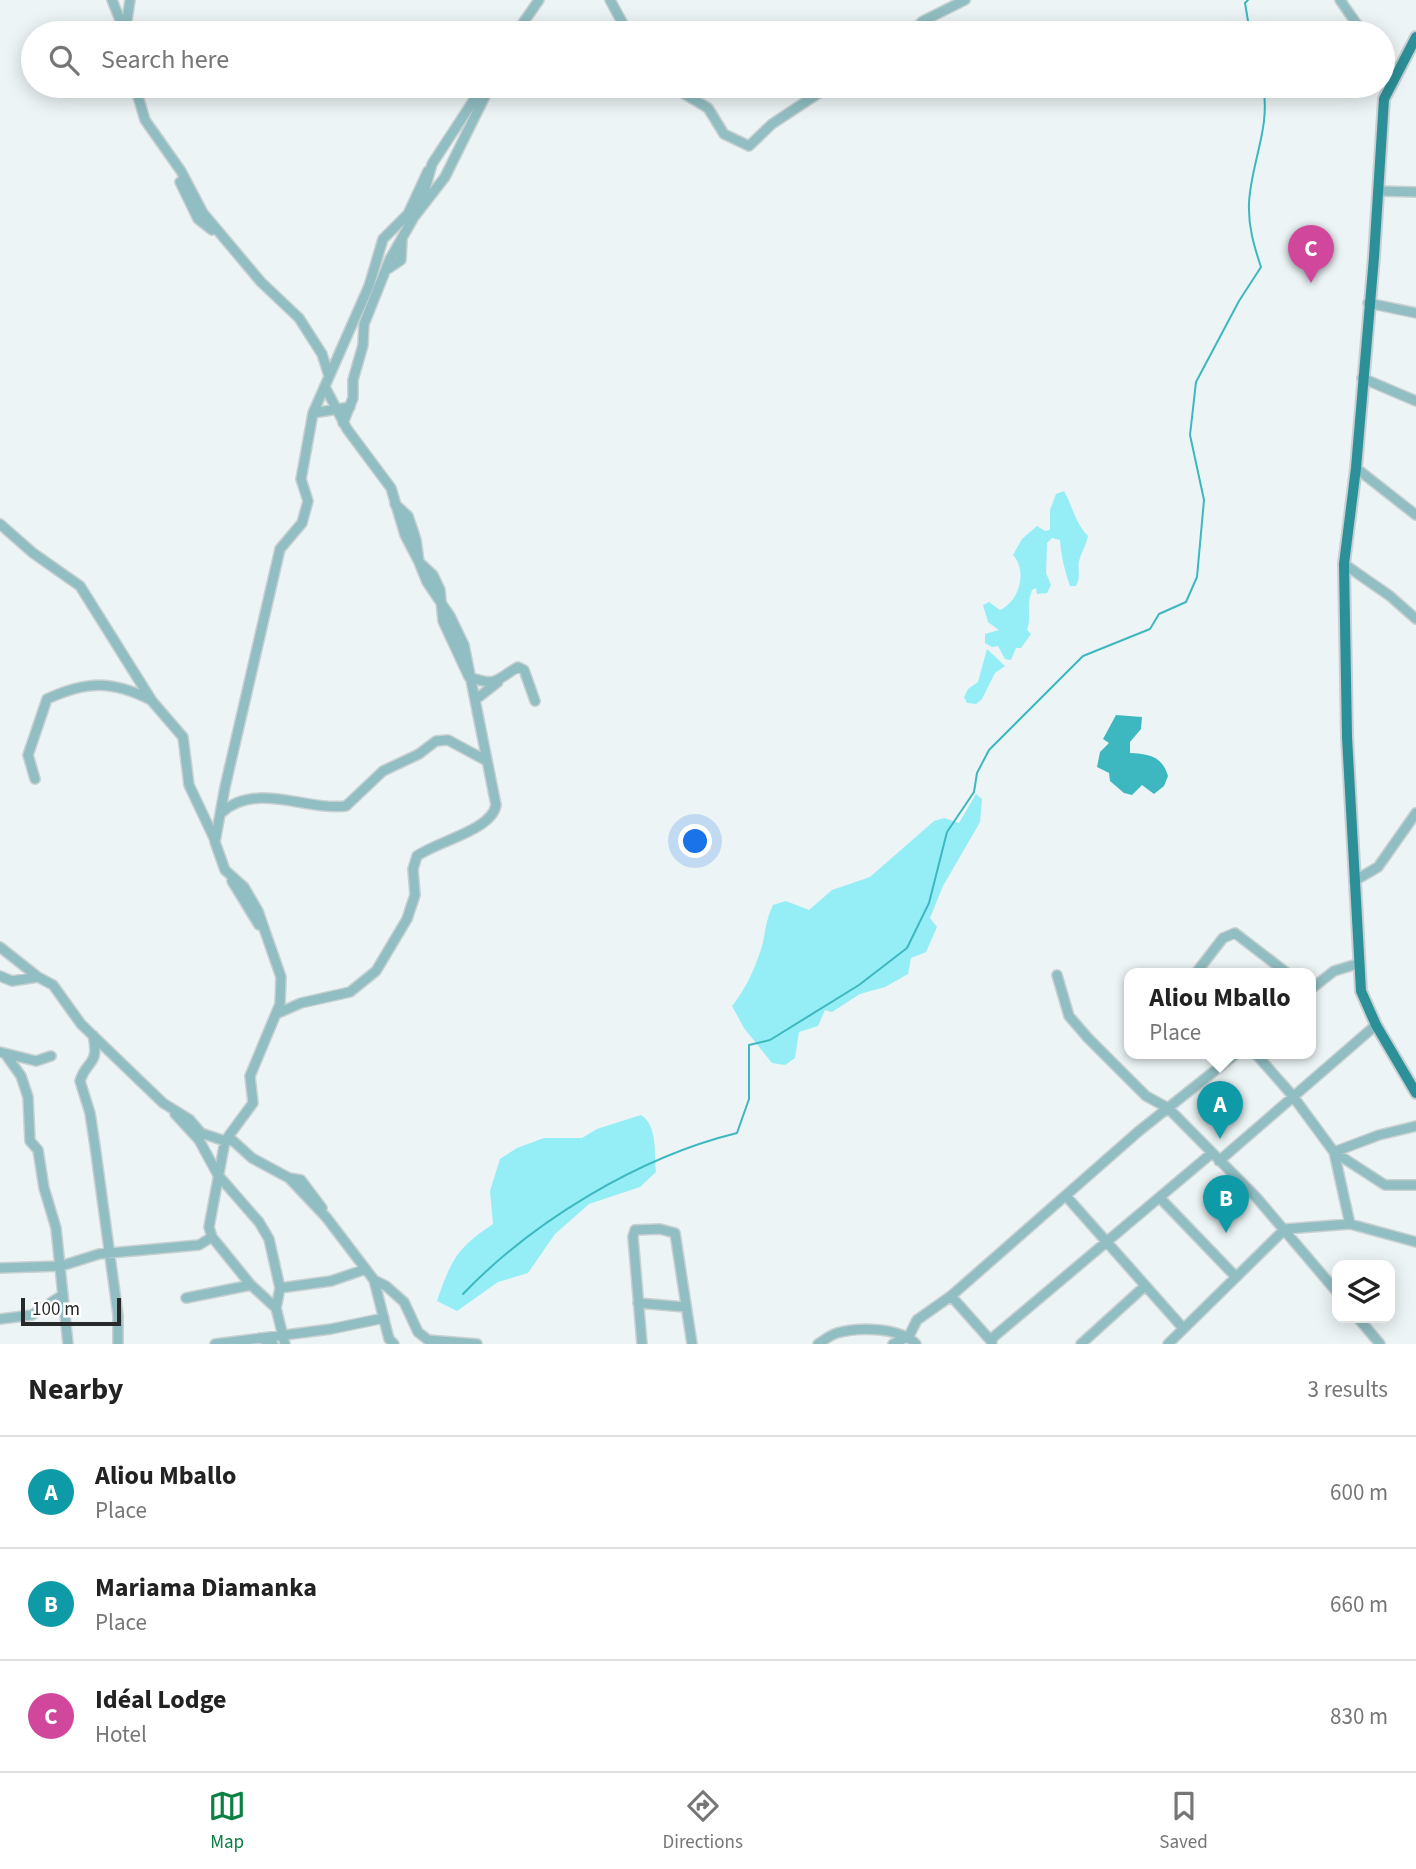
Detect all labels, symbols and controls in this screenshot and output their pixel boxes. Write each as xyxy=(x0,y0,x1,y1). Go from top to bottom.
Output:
search box xyxy=(21,21,1395,98)
icon: search xyxy=(45,41,83,79)
text: Search here xyxy=(101,41,229,78)
pin: C xyxy=(1288,225,1334,283)
your location xyxy=(678,824,712,858)
popup xyxy=(1124,968,1316,1059)
text: Aliou Mballo xyxy=(1149,979,1291,1016)
text: Place xyxy=(1149,1016,1201,1049)
pin: A xyxy=(1197,1081,1243,1139)
pin: B xyxy=(1203,1175,1249,1233)
map controls xyxy=(1332,1260,1395,1323)
button: layers xyxy=(1332,1260,1395,1323)
scale bar xyxy=(21,1295,121,1327)
text: 100 m xyxy=(32,1296,80,1323)
text: Nearby xyxy=(28,1368,123,1411)
text: 3 results xyxy=(1308,1373,1388,1406)
text: Aliou Mballo xyxy=(95,1457,236,1494)
text: A xyxy=(44,1476,58,1509)
text: 600 m xyxy=(1330,1476,1388,1509)
text: Place xyxy=(95,1494,147,1527)
text: Mariama Diamanka xyxy=(95,1569,317,1606)
text: B xyxy=(44,1588,58,1621)
text: 660 m xyxy=(1330,1588,1388,1621)
text: Place xyxy=(95,1606,147,1639)
text: Idéal Lodge xyxy=(95,1681,227,1718)
text: C xyxy=(44,1700,58,1733)
text: 830 m xyxy=(1330,1700,1388,1733)
text: Hotel xyxy=(95,1718,147,1751)
tab: Map xyxy=(208,1787,246,1856)
tab: Directions xyxy=(663,1787,743,1856)
tab: Saved xyxy=(1159,1787,1208,1856)

